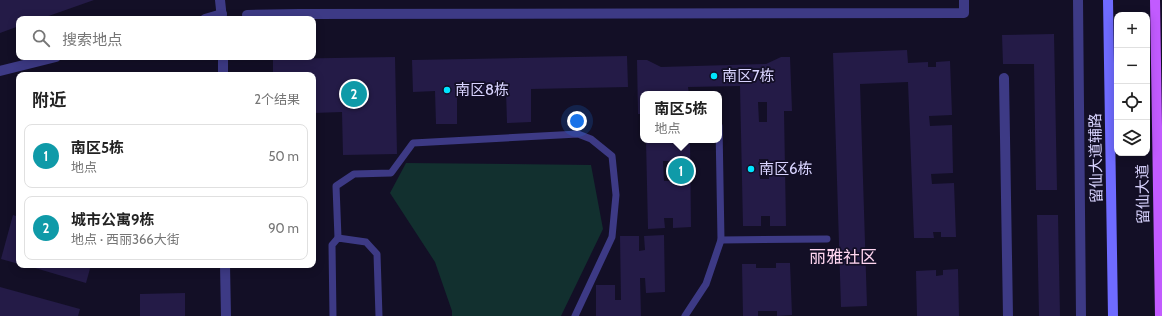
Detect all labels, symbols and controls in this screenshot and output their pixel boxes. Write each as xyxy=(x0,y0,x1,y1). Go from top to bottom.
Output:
map controls xyxy=(1114,12,1150,156)
button: + xyxy=(1114,12,1150,48)
search box xyxy=(16,16,316,60)
icon: search xyxy=(30,27,52,49)
text: 搜索地点 xyxy=(62,31,122,49)
button: − xyxy=(1114,48,1150,84)
place label: 南区7栋 xyxy=(722,67,775,85)
marker: 南区7栋 xyxy=(709,71,719,81)
pin: 2 xyxy=(341,79,367,109)
place label: 南区8栋 xyxy=(455,81,509,99)
button: locate xyxy=(1114,84,1150,120)
marker: 南区8栋 xyxy=(442,85,452,95)
text: 附近 xyxy=(32,90,66,110)
text: 2个结果 xyxy=(254,91,300,107)
popup xyxy=(640,91,722,143)
text: 南区5栋 xyxy=(654,100,708,118)
your location xyxy=(567,111,587,131)
street label: 留仙大道辅路 xyxy=(1086,113,1106,203)
text: 地点 xyxy=(654,120,680,136)
button: layers xyxy=(1114,120,1150,156)
text: 南区5栋 xyxy=(71,139,124,157)
text: 1 xyxy=(44,148,48,164)
text: 50 m xyxy=(269,148,299,164)
pin: 1 xyxy=(668,156,694,186)
text: 地点 xyxy=(71,159,97,175)
place label: 南区6栋 xyxy=(759,160,813,178)
marker: 南区6栋 xyxy=(746,164,756,174)
street label: 留仙大道 xyxy=(1133,164,1153,224)
text: 城市公寓9栋 xyxy=(71,211,154,229)
text: 2 xyxy=(43,220,49,236)
text: 90 m xyxy=(268,220,299,236)
text: 地点 · 西丽366大街 xyxy=(71,231,180,247)
district label: 丽雅社区 xyxy=(809,247,877,267)

